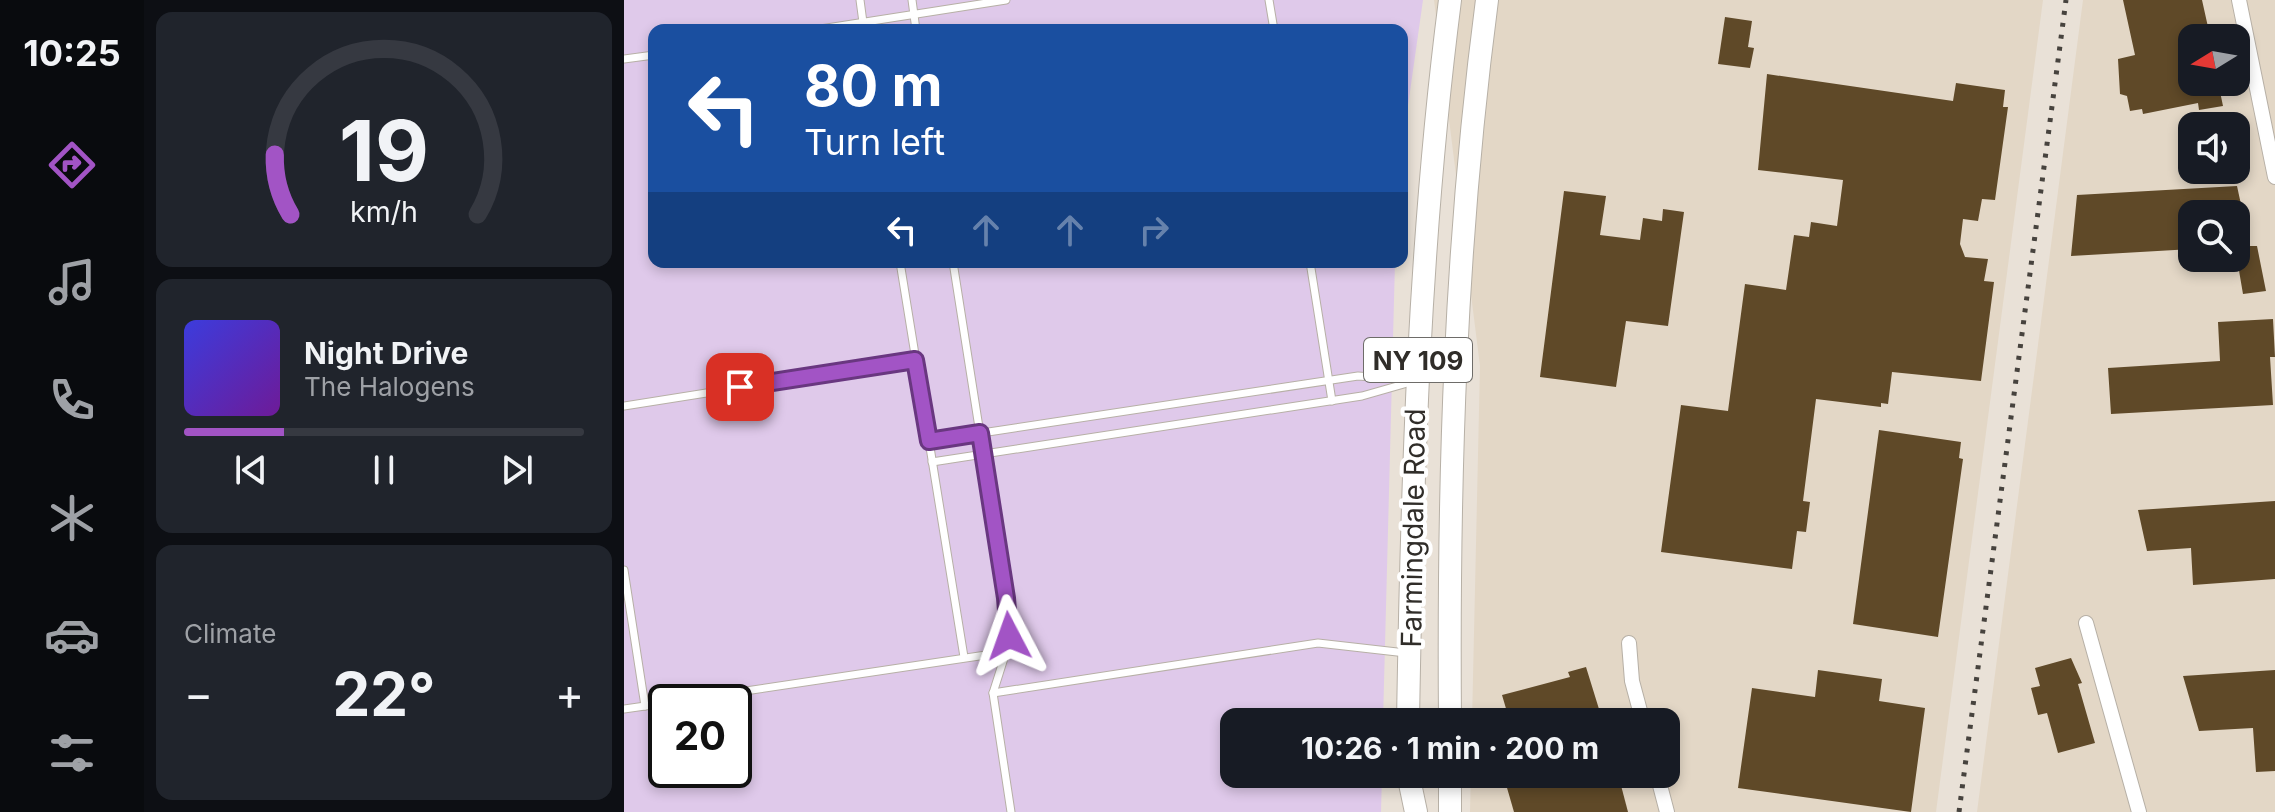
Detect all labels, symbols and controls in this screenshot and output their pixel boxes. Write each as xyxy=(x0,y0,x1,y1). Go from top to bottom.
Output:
north arrow xyxy=(2178,24,2250,96)
map controls xyxy=(2178,24,2250,272)
text: 10:25 xyxy=(23,31,121,75)
text: 80 m xyxy=(804,52,943,120)
icon: left xyxy=(672,56,776,160)
text: 19 xyxy=(339,100,429,201)
button: sound xyxy=(2178,112,2250,184)
text: Turn left xyxy=(804,120,945,164)
icon: directions xyxy=(44,137,100,193)
text: km/h xyxy=(350,195,418,230)
button: search xyxy=(2178,200,2250,272)
icon: left xyxy=(880,208,924,252)
icon: ahead xyxy=(964,208,1008,252)
icon: ahead xyxy=(1048,208,1092,252)
icon: right xyxy=(1132,208,1176,252)
icon: music xyxy=(44,254,100,310)
text: Night Drive xyxy=(304,335,468,371)
road number: NY 109 xyxy=(1364,338,1472,382)
pin xyxy=(706,353,774,421)
icon: arrive xyxy=(718,365,762,409)
text: The Halogens xyxy=(304,371,475,402)
icon: phone xyxy=(44,372,100,428)
street label: Farmingdale Road xyxy=(1394,408,1432,648)
icon: previous xyxy=(229,448,273,492)
icon: pause xyxy=(362,448,406,492)
icon: next xyxy=(495,448,539,492)
icon: climate xyxy=(44,490,100,546)
position arrow xyxy=(967,594,1051,678)
icon: car xyxy=(44,607,100,663)
text: Climate xyxy=(184,618,276,649)
text: 22° xyxy=(332,658,436,730)
text: − xyxy=(184,667,213,721)
text: + xyxy=(555,667,584,721)
speed limit sign: 20 xyxy=(648,684,752,788)
icon: filters xyxy=(44,725,100,781)
text: 10:26 · 1 min · 200 m xyxy=(1301,730,1599,766)

